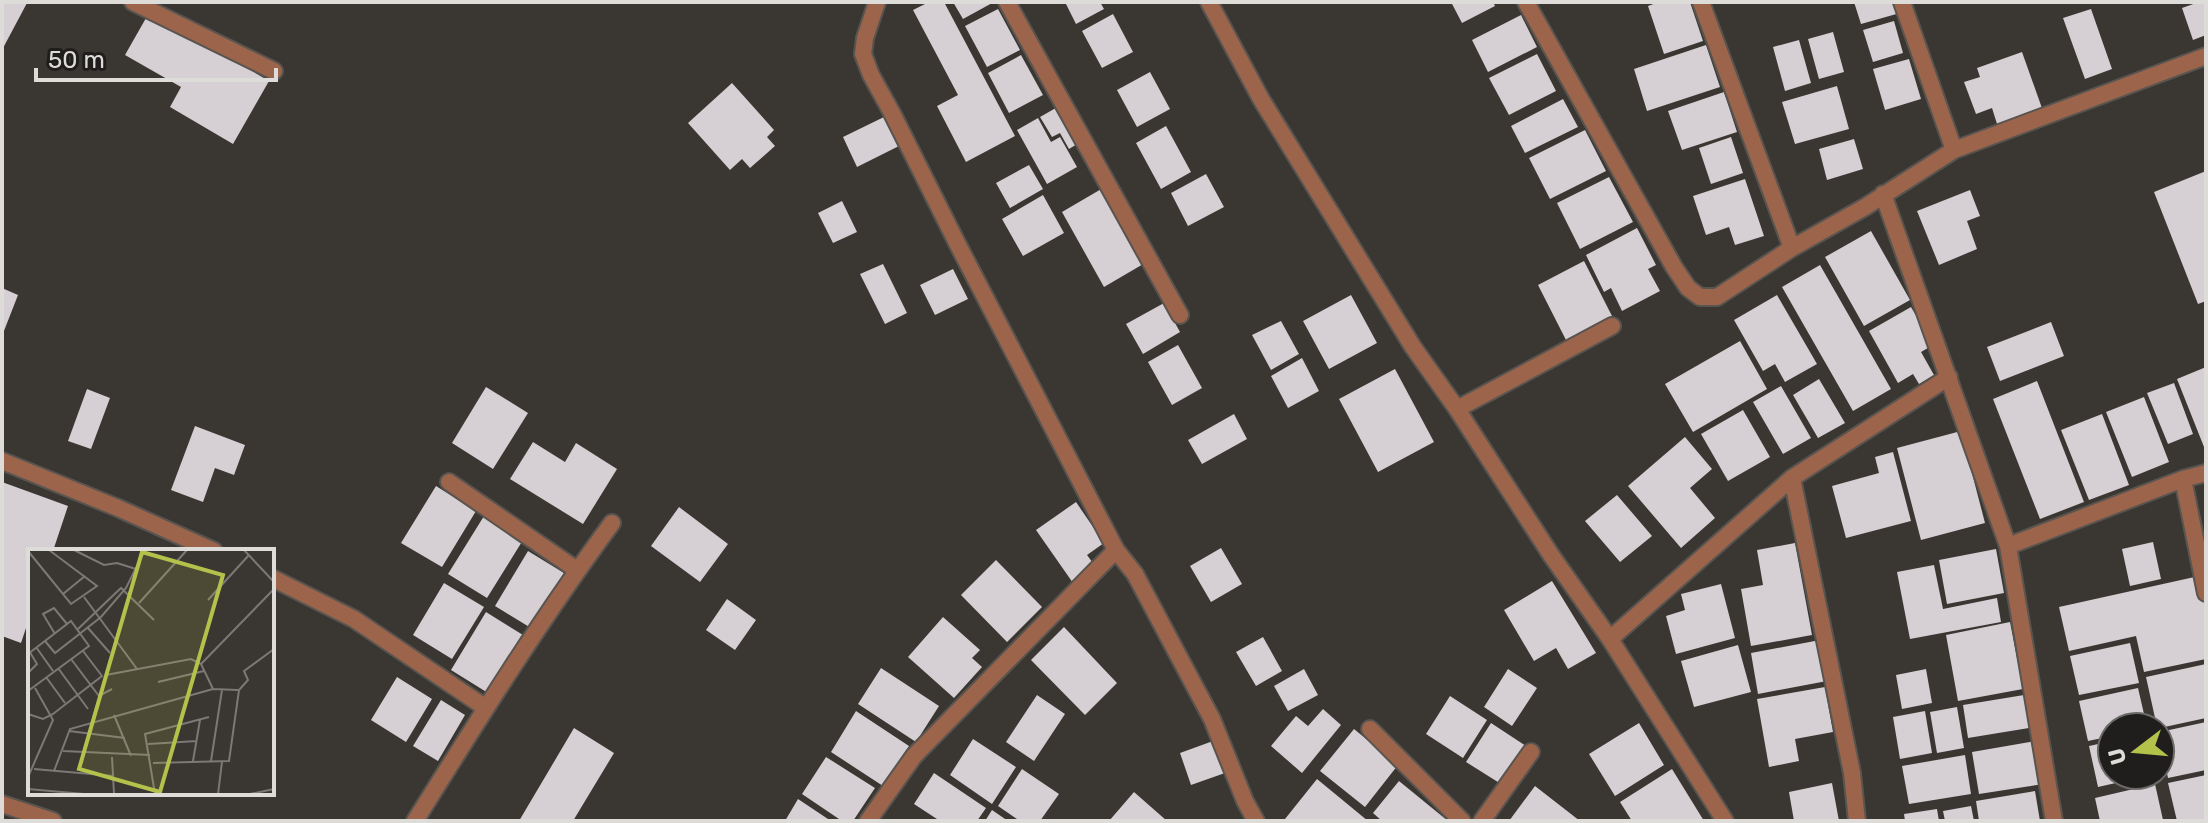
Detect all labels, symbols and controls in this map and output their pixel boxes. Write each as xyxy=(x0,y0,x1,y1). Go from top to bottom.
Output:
scale bar xyxy=(36,32,276,82)
text: 50 m xyxy=(48,46,105,74)
inset map xyxy=(28,549,274,795)
north arrow xyxy=(2096,711,2176,791)
text: U xyxy=(2102,745,2132,768)

